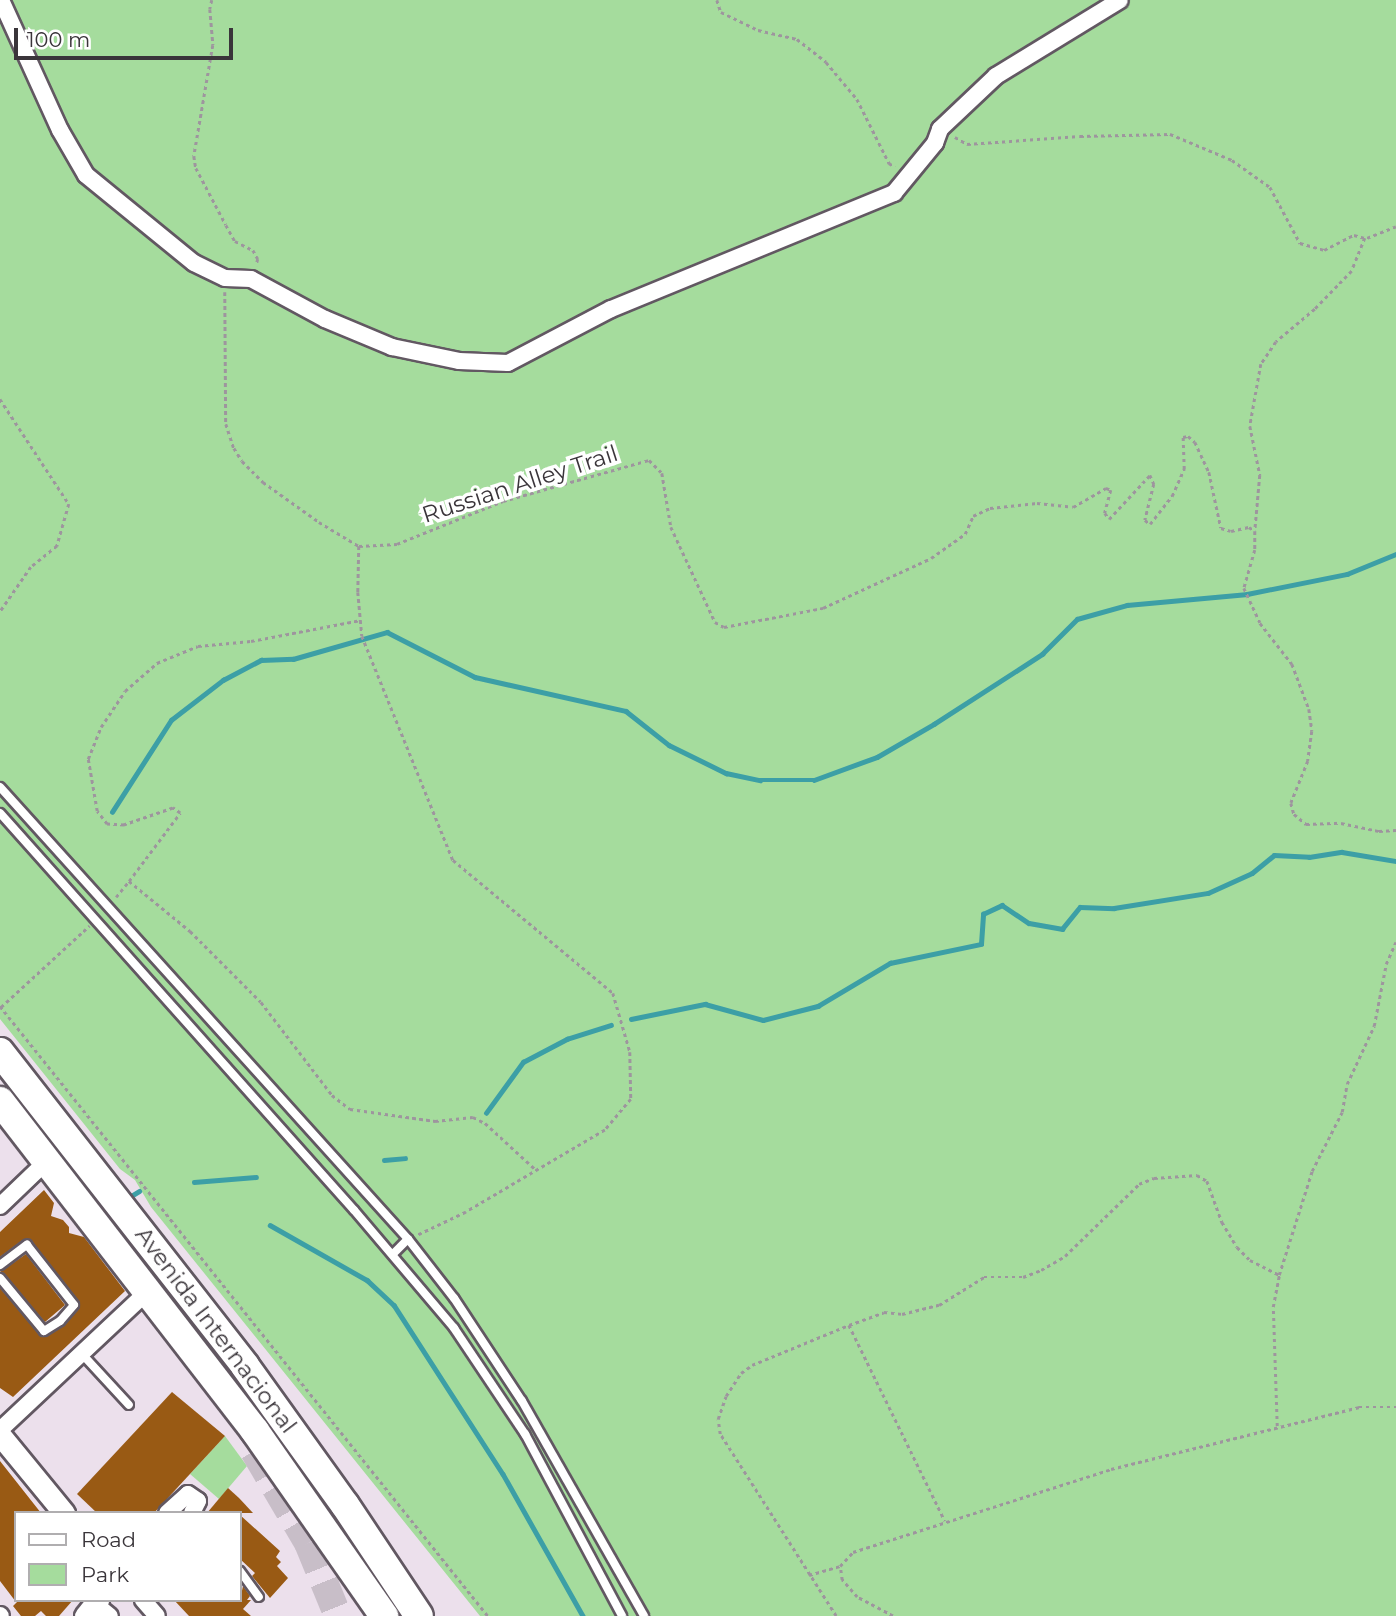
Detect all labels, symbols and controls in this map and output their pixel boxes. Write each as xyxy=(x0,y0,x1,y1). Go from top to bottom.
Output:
scale bar xyxy=(18,14,236,58)
text: 100 m xyxy=(27,27,90,52)
street label: Russian Alley Trail xyxy=(419,439,621,529)
street label: Avenida Internacional xyxy=(129,1221,303,1439)
legend xyxy=(14,1511,242,1602)
text: Road xyxy=(81,1527,136,1552)
text: Park xyxy=(81,1562,129,1587)

